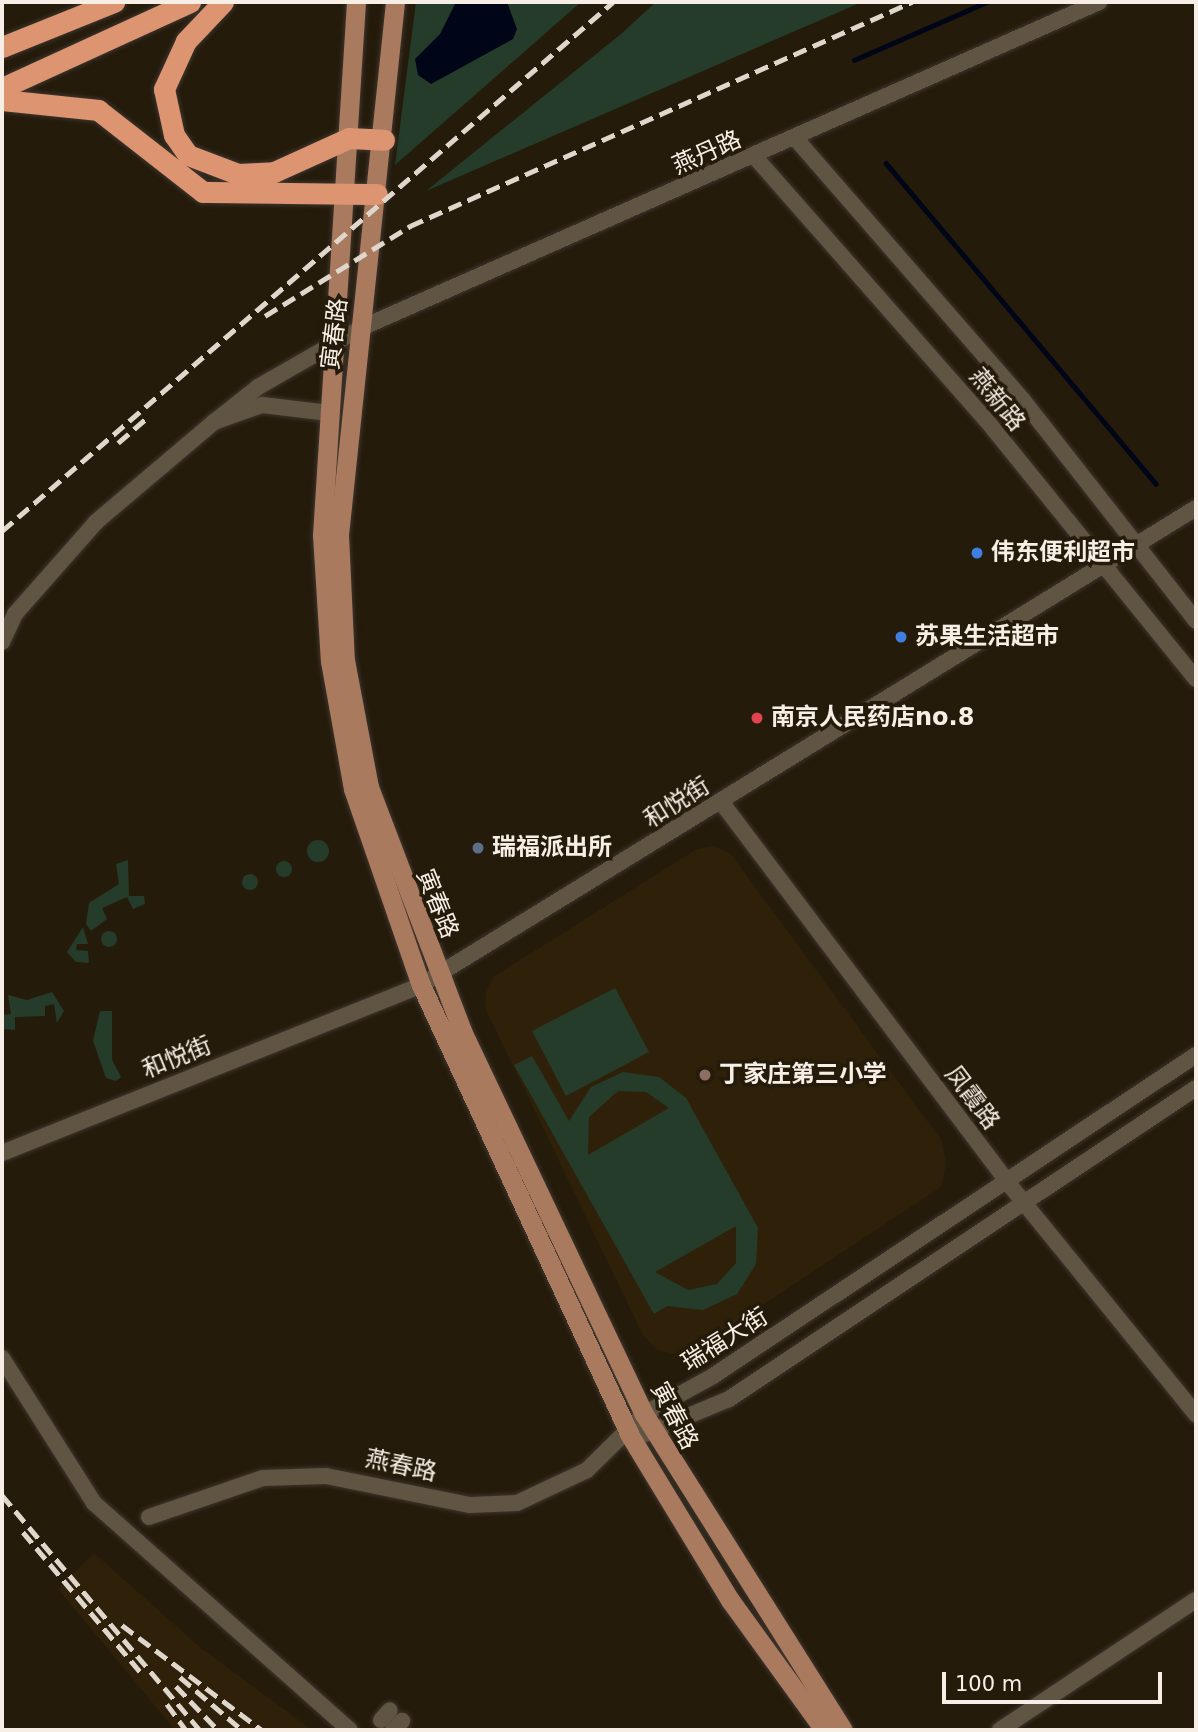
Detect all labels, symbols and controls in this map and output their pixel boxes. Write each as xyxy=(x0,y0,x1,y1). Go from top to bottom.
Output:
street label: 燕丹路 xyxy=(668,125,746,181)
street label: 寅春路 xyxy=(316,297,354,371)
street label: 燕新路 xyxy=(963,363,1031,437)
place label: 伟东便利超市 xyxy=(991,539,1135,567)
marker: 伟东便利超市 xyxy=(969,545,985,561)
place label: 苏果生活超市 xyxy=(915,623,1059,651)
marker: 苏果生活超市 xyxy=(893,629,909,645)
place label: 南京人民药店no.8 xyxy=(771,704,974,732)
marker: 南京人民药店no.8 xyxy=(749,710,765,726)
street label: 和悦街 xyxy=(639,772,715,834)
place label: 瑞福派出所 xyxy=(492,834,612,862)
marker: 瑞福派出所 xyxy=(470,840,486,856)
street label: 寅春路 xyxy=(410,865,464,943)
street label: 和悦街 xyxy=(138,1031,216,1085)
place label: 丁家庄第三小学 xyxy=(719,1061,887,1089)
street label: 凤霞路 xyxy=(939,1061,1005,1135)
marker: 丁家庄第三小学 xyxy=(697,1067,713,1083)
street label: 瑞福大街 xyxy=(677,1302,773,1378)
street label: 寅春路 xyxy=(644,1377,704,1455)
street label: 燕春路 xyxy=(363,1444,439,1488)
scale bar xyxy=(946,1658,1166,1702)
text: 100 m xyxy=(955,1672,1022,1696)

